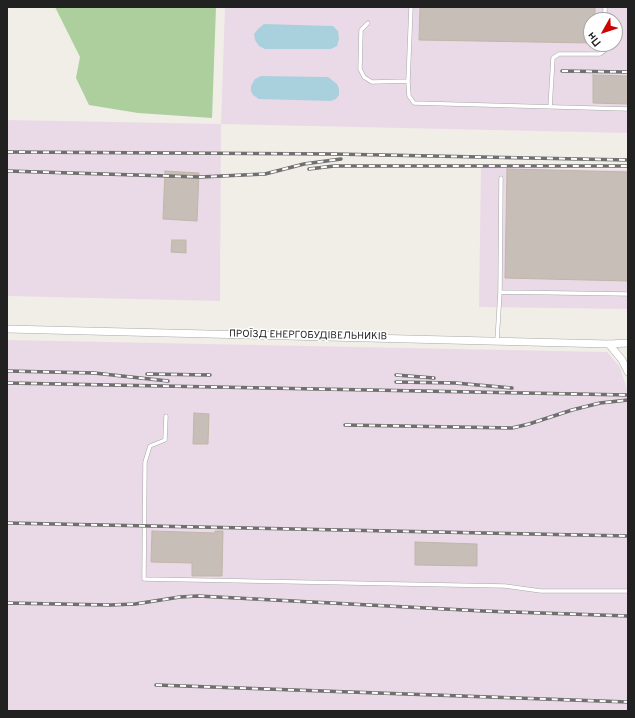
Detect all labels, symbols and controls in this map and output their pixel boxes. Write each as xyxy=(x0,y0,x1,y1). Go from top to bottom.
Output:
north arrow xyxy=(583,12,623,52)
text: Пн xyxy=(584,29,605,49)
street label: ПРОЇЗД ЕНЕРГОБУДІВЕЛЬНИКІВ xyxy=(229,329,387,343)

